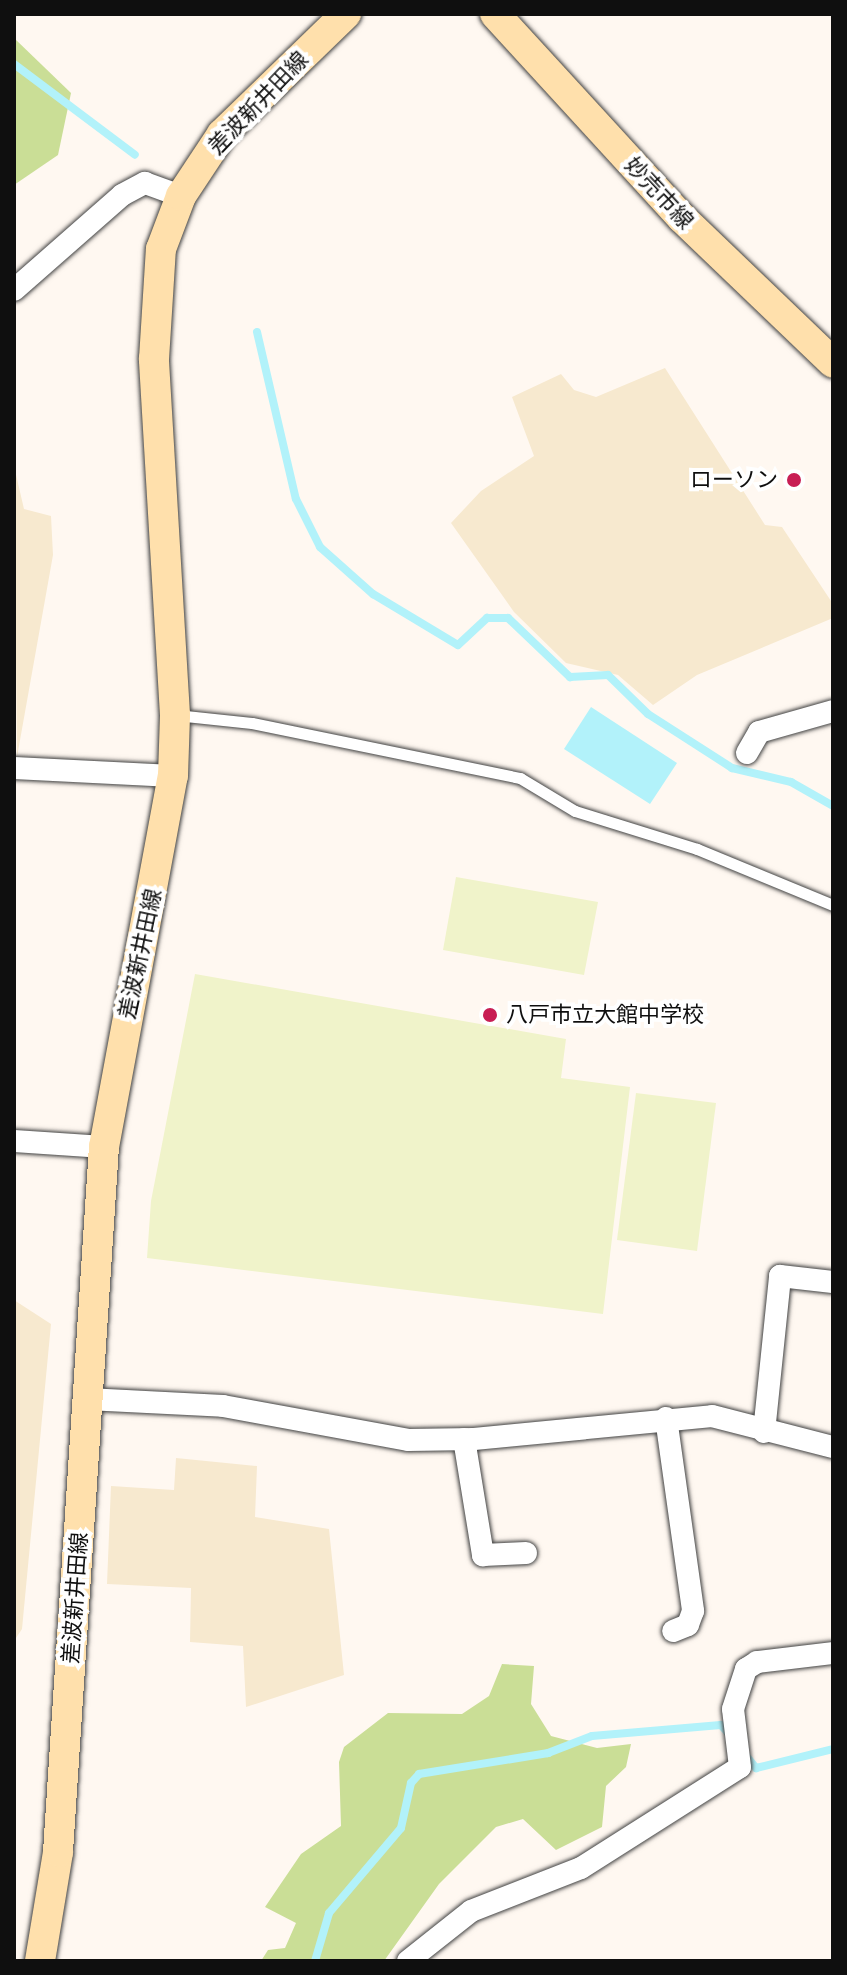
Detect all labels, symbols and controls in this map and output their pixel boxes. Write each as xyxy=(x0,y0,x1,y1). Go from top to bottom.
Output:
street label: 差波新井田線 xyxy=(203,46,313,160)
street label: 妙売市線 xyxy=(619,152,699,234)
place label: ローソン xyxy=(690,467,778,493)
marker: ローソン xyxy=(785,471,803,489)
street label: 差波新井田線 xyxy=(113,887,167,1021)
place label: 八戸市立大館中学校 xyxy=(506,1002,704,1028)
marker: 八戸市立大館中学校 xyxy=(481,1006,499,1024)
street label: 差波新井田線 xyxy=(57,1531,93,1665)

